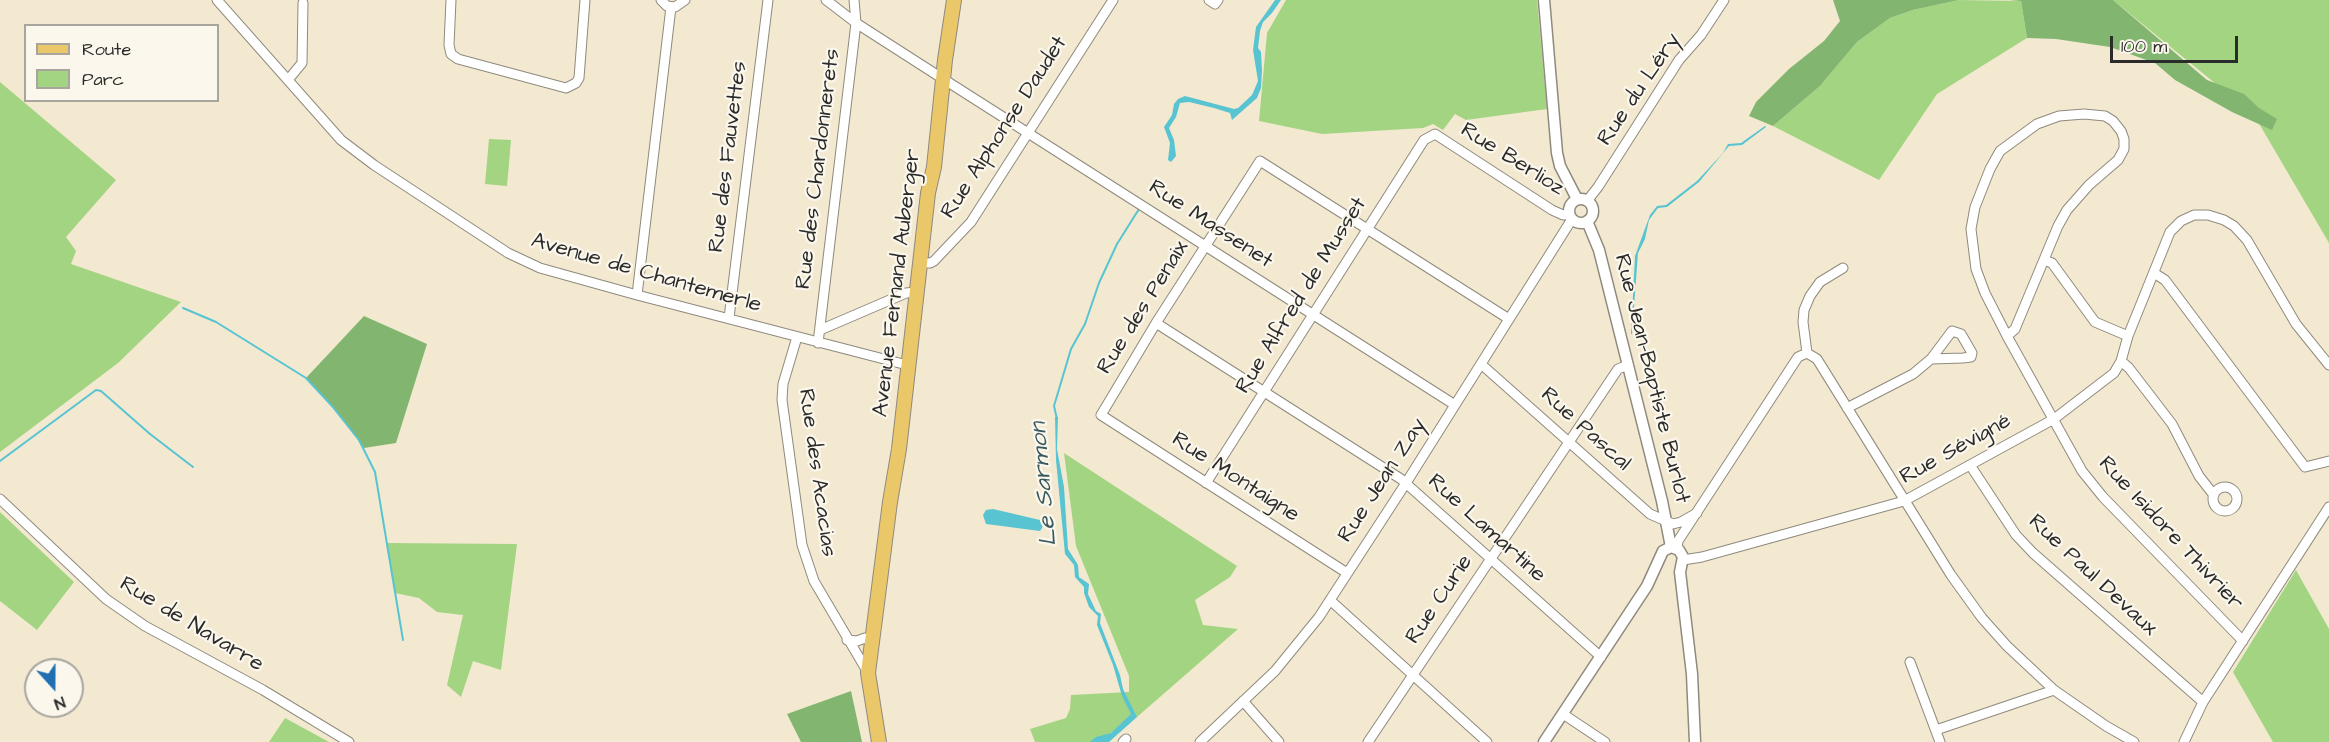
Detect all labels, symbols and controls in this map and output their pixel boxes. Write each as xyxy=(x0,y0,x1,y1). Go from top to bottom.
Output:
legend xyxy=(24,24,219,102)
scale bar xyxy=(2113,24,2240,62)
street label: Rue du Léry xyxy=(1593,29,1687,151)
street label: Rue Alphonse Daudet xyxy=(936,32,1074,224)
text: 100 m xyxy=(2121,34,2167,59)
text: Route xyxy=(82,37,131,62)
street label: Rue des Chardonnerets xyxy=(791,47,847,291)
street label: Rue des Fauvettes xyxy=(704,60,754,254)
text: Parc xyxy=(82,67,124,92)
street label: Rue Berlioz xyxy=(1455,118,1569,202)
street label: Avenue Fernand Auberger xyxy=(868,147,928,419)
street label: Rue Massenet xyxy=(1143,175,1277,275)
street label: Rue Alfred de Musset xyxy=(1231,193,1373,399)
street label: Avenue de Chantemerle xyxy=(528,228,764,320)
street label: Rue des Penaix xyxy=(1092,236,1196,380)
street label: Rue Jean-Baptiste Burlot xyxy=(1607,252,1695,506)
street label: Rue Pascal xyxy=(1534,383,1636,477)
street label: Rue des Acacias xyxy=(791,387,841,559)
street label: Rue Sévigné xyxy=(1896,409,2016,491)
street label: Rue Jean Zay xyxy=(1333,414,1433,548)
water label: Le Sarmon xyxy=(1025,421,1065,547)
street label: Rue Montaigne xyxy=(1166,427,1304,529)
street label: Rue Isidore Thivrier xyxy=(2092,452,2248,616)
street label: Rue Lamartine xyxy=(1422,469,1550,589)
street label: Rue Paul Devaux xyxy=(2022,510,2162,642)
street label: Rue Curie xyxy=(1401,550,1479,650)
street label: Rue de Navarre xyxy=(114,572,268,678)
north arrow xyxy=(24,658,84,718)
text: N xyxy=(51,691,68,715)

